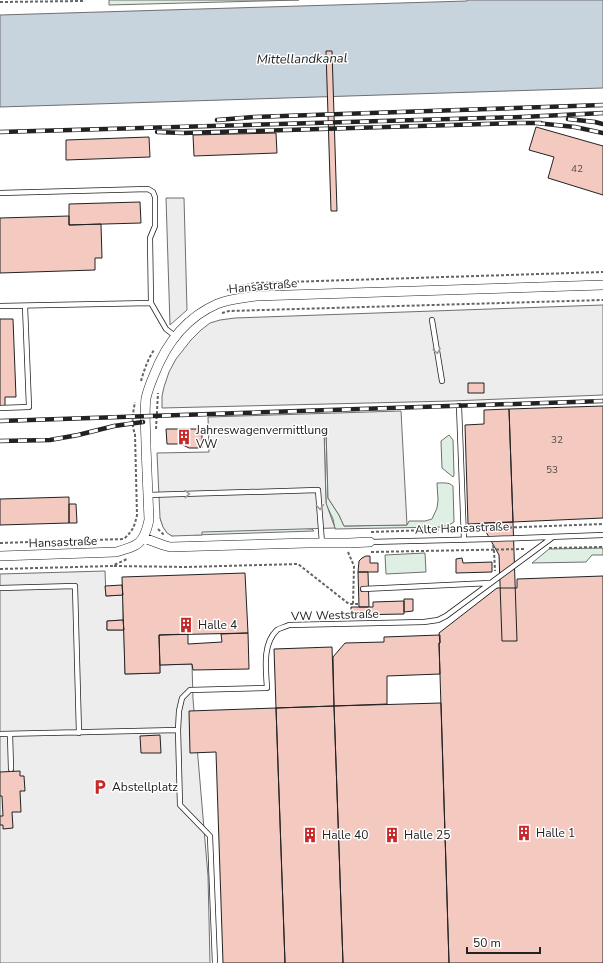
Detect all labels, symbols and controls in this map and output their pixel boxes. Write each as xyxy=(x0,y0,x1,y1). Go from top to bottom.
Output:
water label: Mittellandkanal xyxy=(256,49,348,69)
house number: 42 xyxy=(571,162,583,176)
street label: Hansastraße xyxy=(228,275,298,297)
one-way arrow xyxy=(432,348,441,354)
place label: Jahreswagenvermittlung VW xyxy=(195,422,328,452)
building icon: Jahreswagenvermittlung VW xyxy=(175,428,193,446)
house number: 32 xyxy=(551,433,563,447)
house number: 53 xyxy=(546,463,558,477)
one-way arrow xyxy=(184,490,190,498)
one-way arrow xyxy=(315,504,324,510)
street label: Alte Hansastraße xyxy=(414,518,510,538)
street label: Hansastraße xyxy=(28,533,98,551)
street label: VW Weststraße xyxy=(290,605,379,625)
building icon: Halle 4 xyxy=(177,616,195,634)
place label: Halle 4 xyxy=(198,617,237,633)
parking icon: Abstellplatz xyxy=(91,778,109,796)
place label: Abstellplatz xyxy=(112,779,178,795)
building icon: Halle 1 xyxy=(515,824,533,842)
place label: Halle 1 xyxy=(536,825,575,841)
building icon: Halle 40 xyxy=(301,826,319,844)
building icon: Halle 25 xyxy=(383,826,401,844)
place label: Halle 40 xyxy=(322,827,368,843)
place label: Halle 25 xyxy=(404,827,450,843)
scale bar xyxy=(467,929,540,955)
text: 50 m xyxy=(473,935,501,951)

